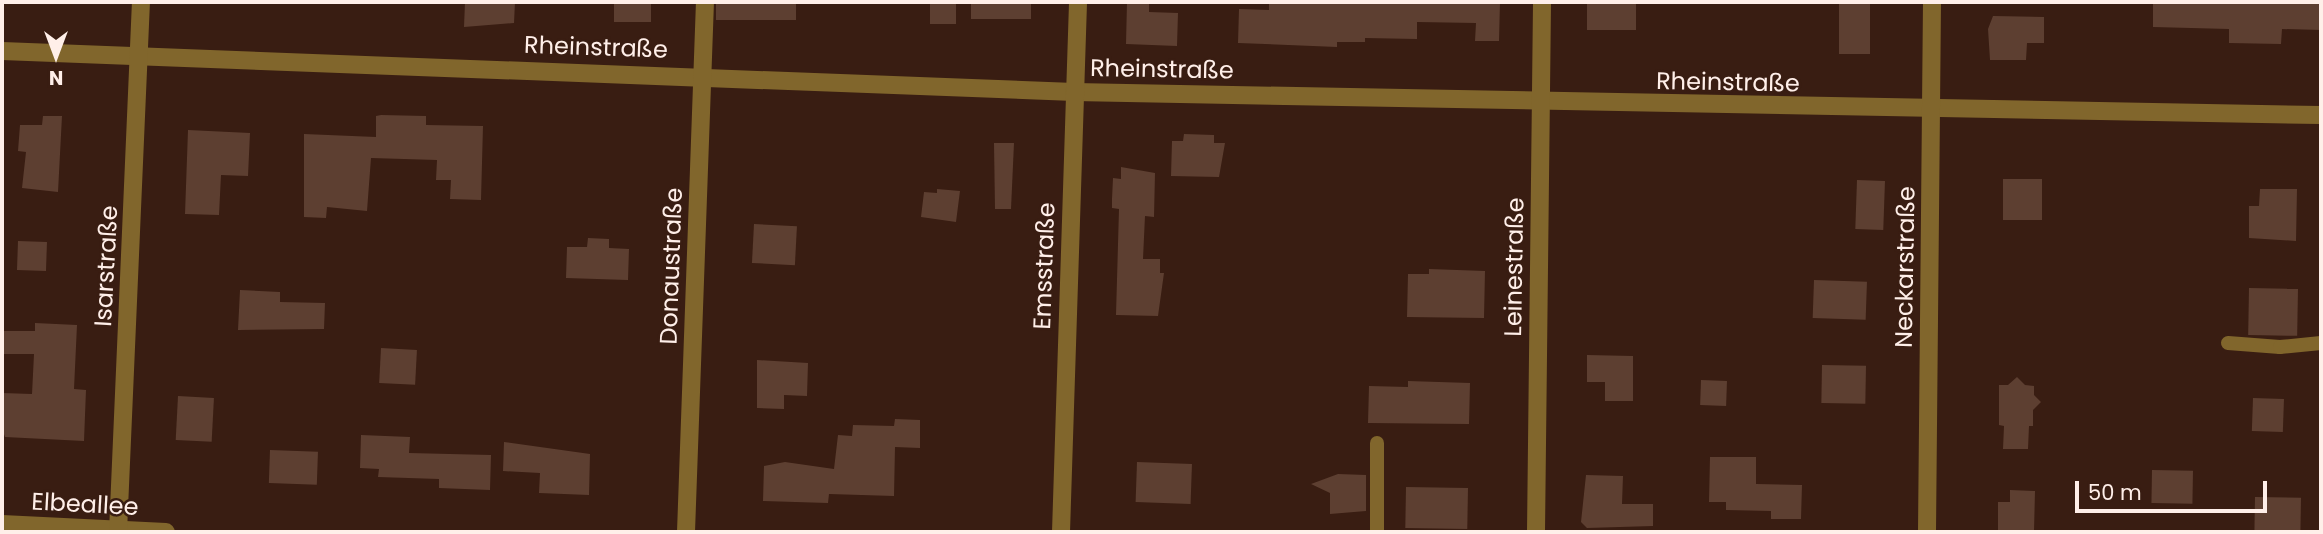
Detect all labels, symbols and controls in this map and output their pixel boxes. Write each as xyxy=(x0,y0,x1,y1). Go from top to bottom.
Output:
north arrow xyxy=(21,21,91,91)
street label: Rheinstraße xyxy=(524,30,668,64)
street label: Rheinstraße xyxy=(1090,53,1234,85)
text: N xyxy=(49,64,63,91)
street label: Rheinstraße xyxy=(1656,66,1800,98)
street label: Neckarstraße xyxy=(1889,186,1921,348)
street label: Donaustraße xyxy=(654,187,688,345)
street label: Leinestraße xyxy=(1498,197,1530,337)
street label: Emsstraße xyxy=(1027,202,1061,330)
street label: Isarstraße xyxy=(88,205,124,327)
scale bar xyxy=(2078,468,2270,512)
text: 50 m xyxy=(2088,478,2142,507)
street label: Elbeallee xyxy=(31,487,139,521)

